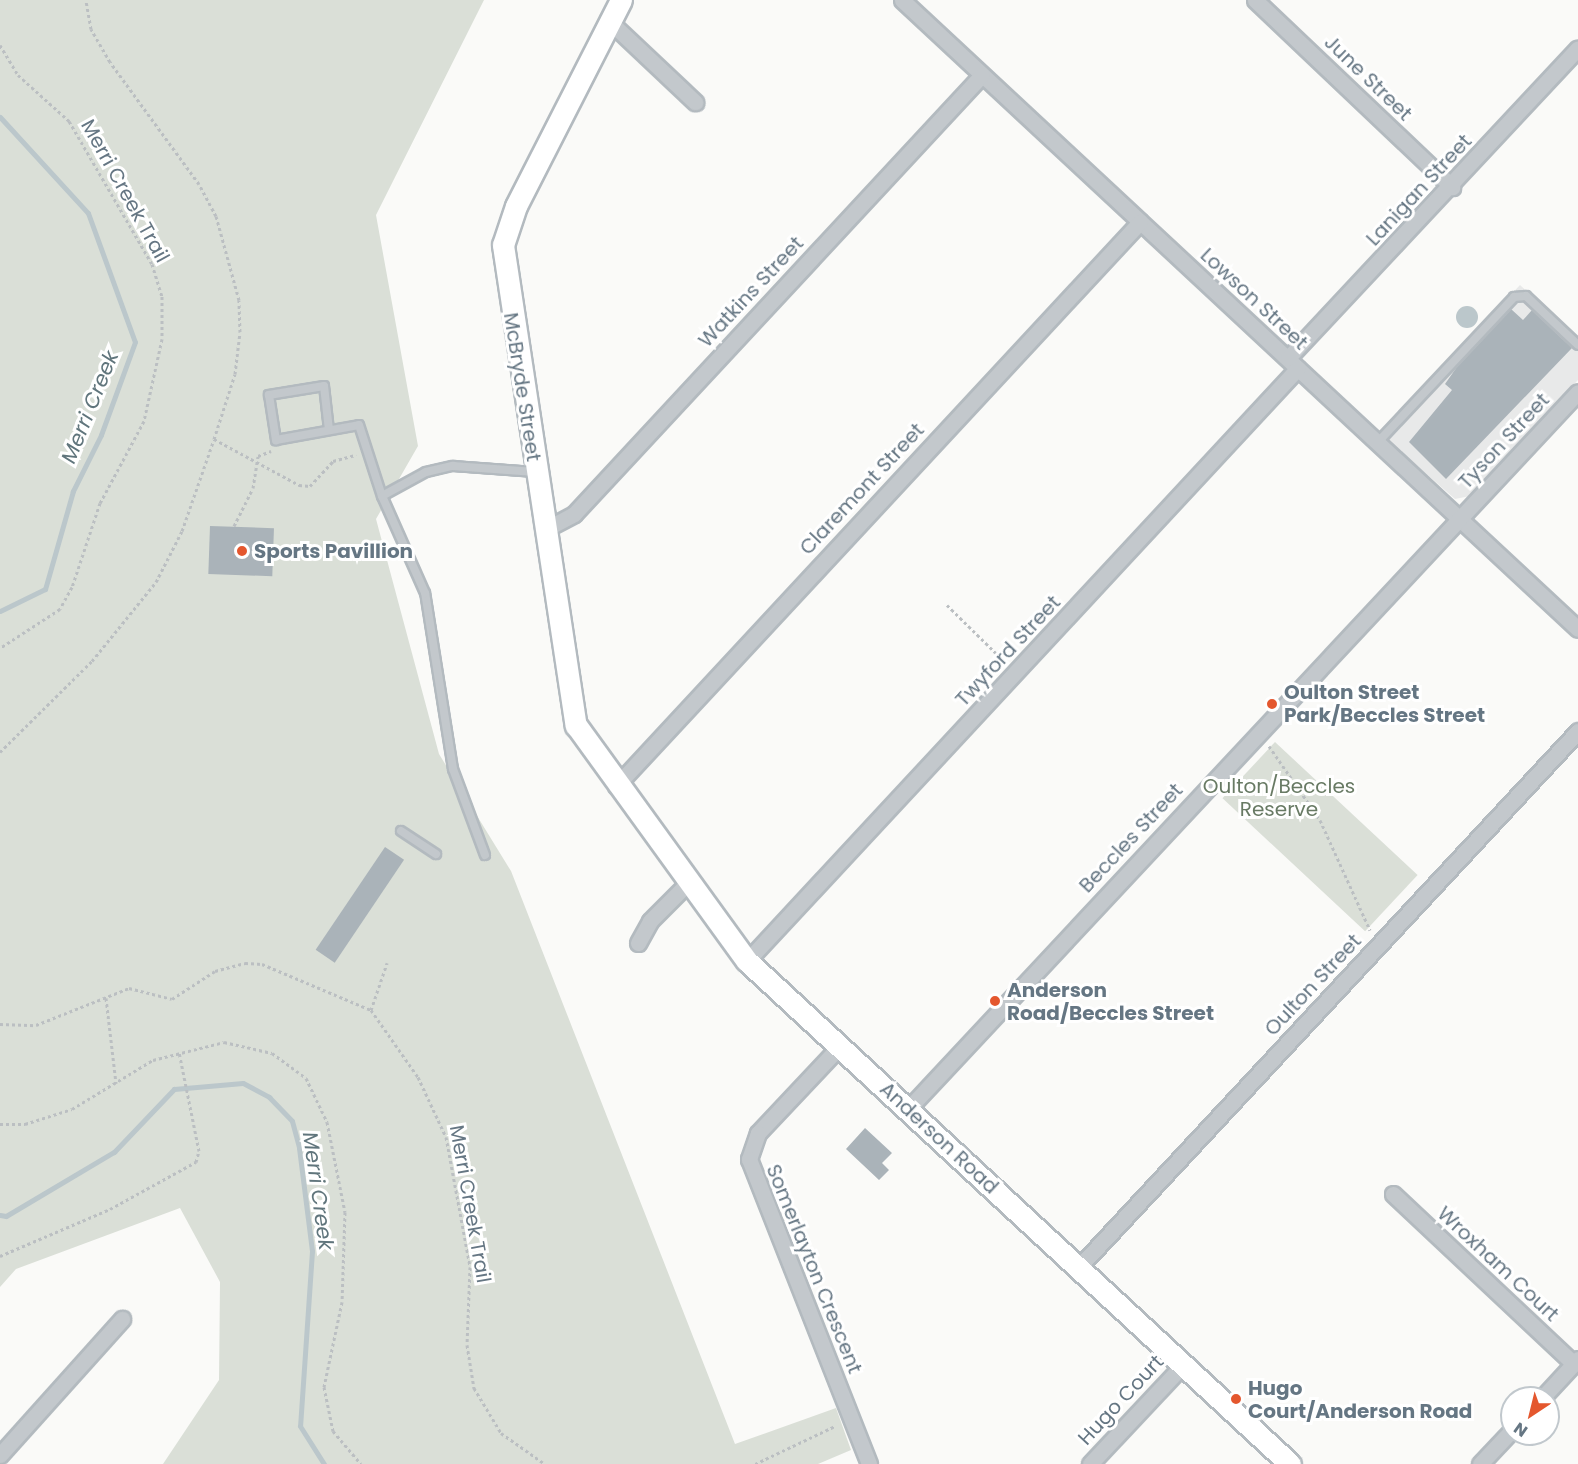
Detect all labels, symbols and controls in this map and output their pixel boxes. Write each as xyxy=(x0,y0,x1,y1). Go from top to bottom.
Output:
street label: June Street xyxy=(1319,30,1417,126)
street label: Merri Creek Trail xyxy=(76,115,174,267)
street label: Lanigan Street xyxy=(1361,129,1477,251)
street label: Watkins Street xyxy=(694,232,808,352)
street label: Lowson Street xyxy=(1195,243,1313,355)
street label: McBryde Street xyxy=(498,311,546,463)
water label: Merri Creek xyxy=(56,347,124,467)
street label: Tyson Street xyxy=(1454,388,1554,494)
street label: Claremont Street xyxy=(795,418,929,560)
place label: Sports Pavillion xyxy=(254,539,413,563)
marker: Sports Pavillion xyxy=(235,544,249,558)
street label: Twyford Street xyxy=(951,591,1065,711)
place label: Oulton Street Park/Beccles Street xyxy=(1284,680,1485,727)
marker: Oulton Street Park/Beccles Street xyxy=(1265,697,1279,711)
park label: Oulton/Beccles Reserve xyxy=(1203,774,1355,821)
street label: Beccles Street xyxy=(1074,778,1188,898)
street label: Oulton Street xyxy=(1260,929,1366,1041)
place label: Anderson Road/Beccles Street xyxy=(1007,978,1214,1025)
marker: Anderson Road/Beccles Street xyxy=(988,994,1002,1008)
street label: Anderson Road xyxy=(875,1077,1003,1199)
street label: Merri Creek Trail xyxy=(444,1123,496,1285)
water label: Merri Creek xyxy=(297,1130,339,1252)
street label: Somerlayton Crescent xyxy=(761,1161,867,1377)
street label: Wroxham Court xyxy=(1432,1202,1564,1326)
street label: Hugo Court xyxy=(1073,1350,1169,1450)
place label: Hugo Court/Anderson Road xyxy=(1248,1376,1472,1423)
north arrow xyxy=(1500,1386,1560,1446)
marker: Hugo Court/Anderson Road xyxy=(1229,1392,1243,1406)
text: N xyxy=(1509,1417,1532,1442)

